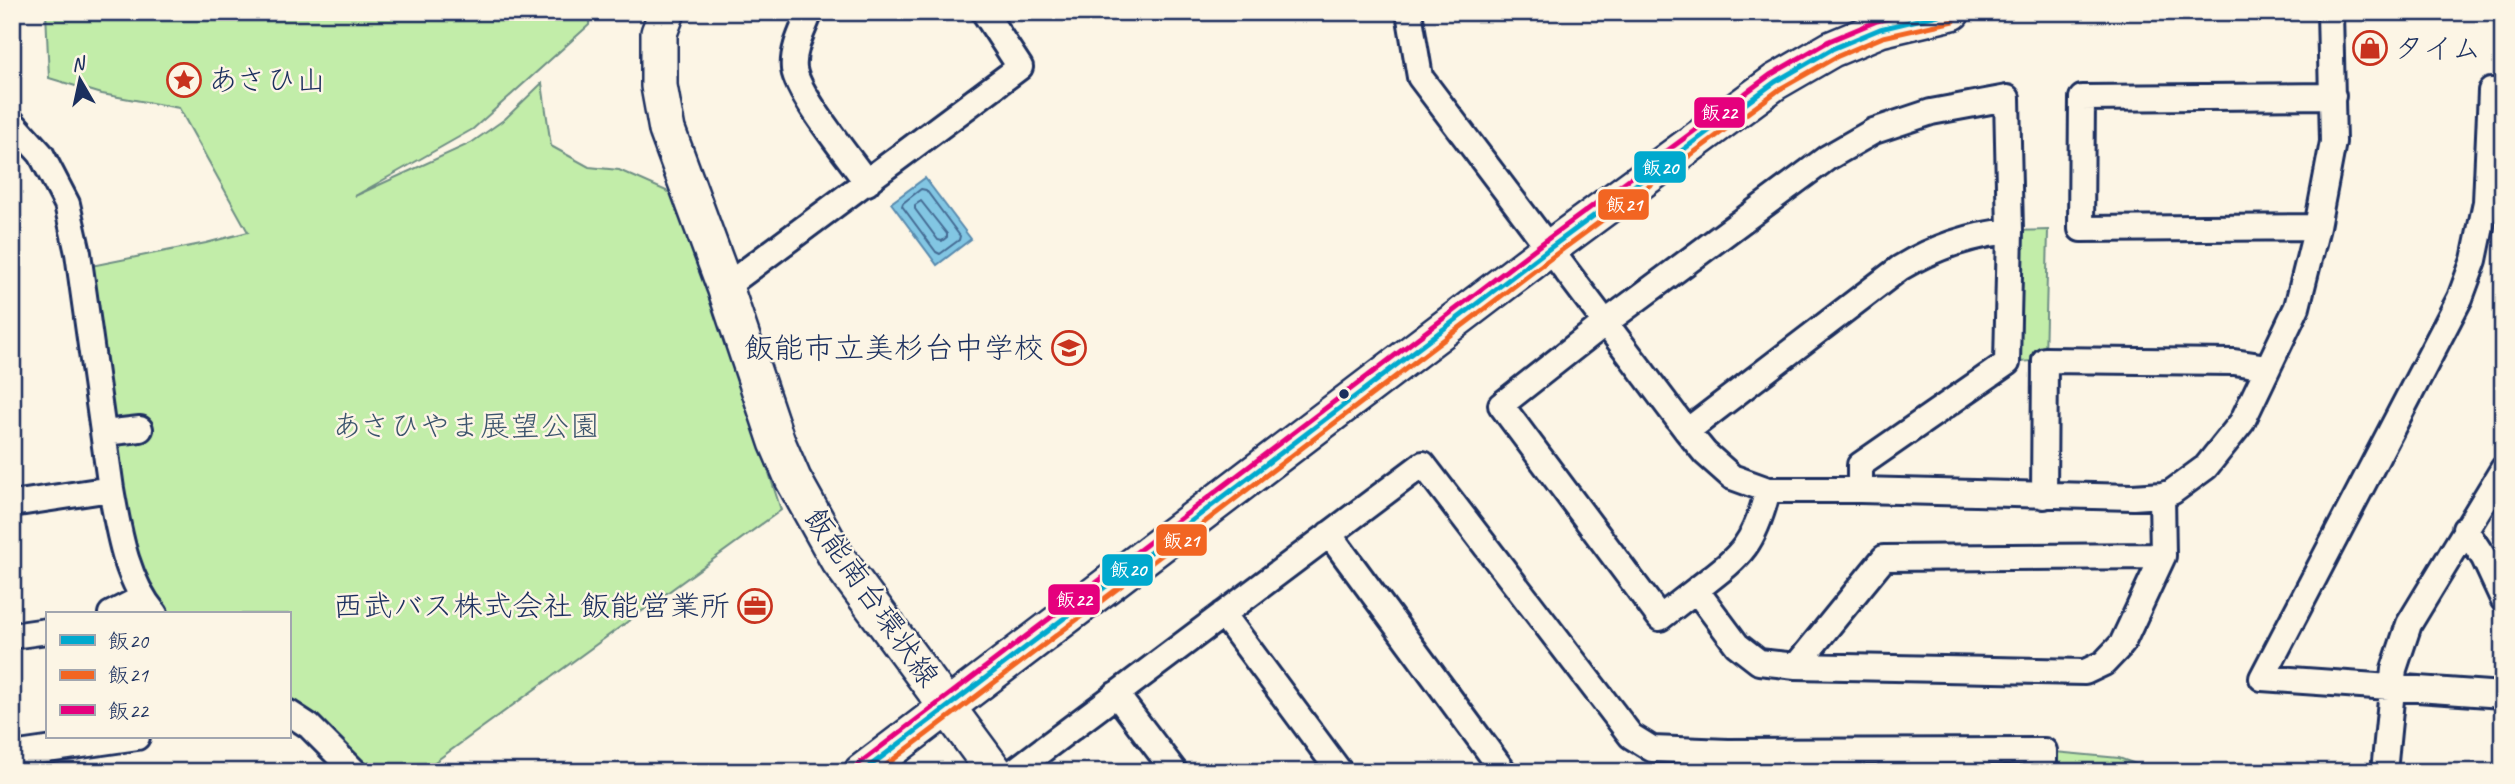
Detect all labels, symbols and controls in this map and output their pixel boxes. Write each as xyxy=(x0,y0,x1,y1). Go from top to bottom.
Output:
shop icon: タイム xyxy=(2351,29,2389,67)
place label: タイム xyxy=(2394,29,2482,67)
north arrow xyxy=(46,46,116,116)
text: N xyxy=(70,51,88,77)
place icon: あさひ山 xyxy=(165,61,203,99)
place label: あさひ山 xyxy=(208,61,326,99)
line badge: 飯22 xyxy=(1693,96,1746,129)
text: 飯22 xyxy=(1701,101,1739,125)
line badge: 飯20 xyxy=(1633,150,1687,184)
text: 飯20 xyxy=(1642,156,1680,180)
line badge: 飯21 xyxy=(1597,188,1650,221)
text: 飯21 xyxy=(1606,193,1644,217)
place label: 飯能市立美杉台中学校 xyxy=(744,329,1044,367)
school or university icon: 飯能市立美杉台中学校 xyxy=(1050,329,1088,367)
unlabelled marker xyxy=(1337,387,1351,401)
park label: あさひやま展望公園 xyxy=(332,407,600,445)
street label: 飯能南台環状線 xyxy=(796,500,948,694)
line badge: 飯21 xyxy=(1155,523,1208,557)
text: 飯21 xyxy=(1163,529,1201,553)
line badge: 飯20 xyxy=(1101,553,1154,587)
text: 飯20 xyxy=(1110,558,1148,582)
line badge: 飯22 xyxy=(1047,583,1101,616)
place label: 西武バス株式会社 飯能営業所 xyxy=(333,587,730,625)
office icon: 西武バス株式会社 飯能営業所 xyxy=(736,587,774,625)
text: 飯22 xyxy=(1056,588,1094,612)
legend xyxy=(46,612,290,738)
text: 飯20 xyxy=(108,628,149,654)
text: 飯21 xyxy=(108,662,149,688)
text: 飯22 xyxy=(108,698,149,724)

